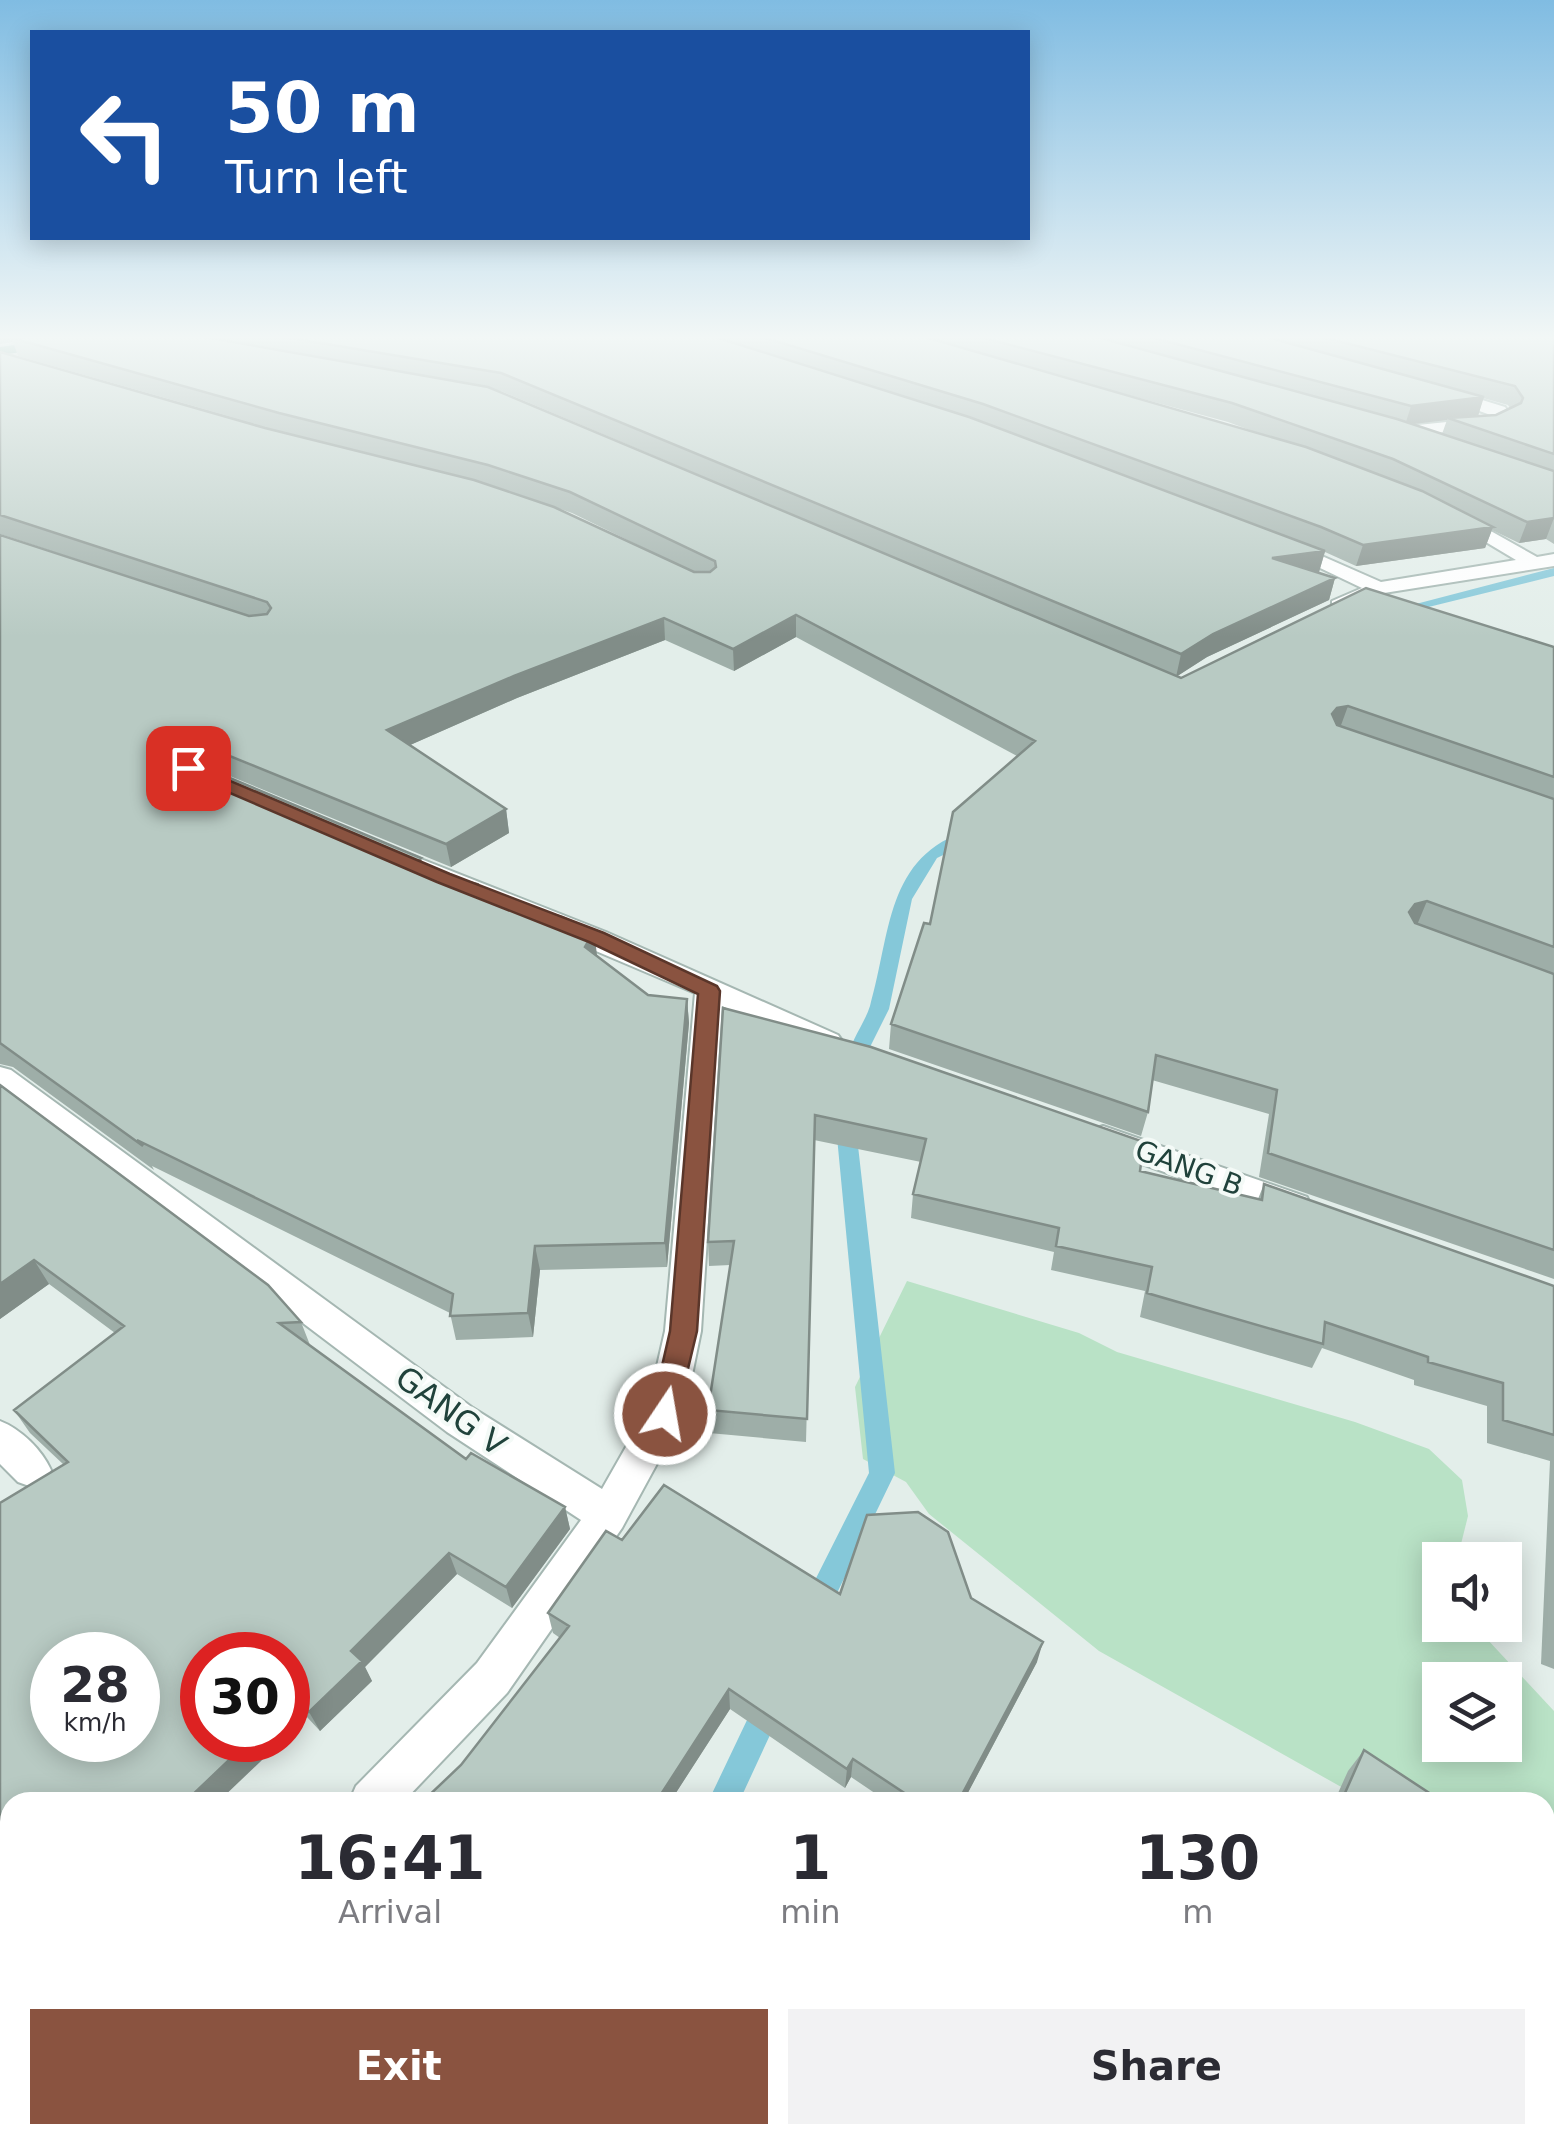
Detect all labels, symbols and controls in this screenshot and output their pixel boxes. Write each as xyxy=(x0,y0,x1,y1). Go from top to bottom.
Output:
text: 50 m xyxy=(225,67,420,149)
icon: left xyxy=(60,70,190,200)
text: Turn left xyxy=(225,151,408,204)
pin xyxy=(146,726,231,811)
icon: arrive xyxy=(161,741,216,796)
street label: GANG B xyxy=(1131,1133,1247,1203)
street label: GANG V xyxy=(388,1358,514,1464)
position arrow xyxy=(613,1362,717,1466)
map controls xyxy=(1422,1542,1522,1762)
button: sound xyxy=(1422,1542,1522,1642)
speed limit sign: 30 xyxy=(180,1632,310,1762)
text: 28 xyxy=(60,1656,130,1714)
button: layers xyxy=(1422,1662,1522,1762)
text: km/h xyxy=(63,1708,127,1737)
text: 16:41 xyxy=(295,1823,486,1893)
text: 1 xyxy=(789,1823,831,1893)
text: 130 xyxy=(1135,1823,1260,1893)
text: Arrival xyxy=(338,1893,442,1931)
text: min xyxy=(780,1893,841,1931)
text: m xyxy=(1182,1893,1213,1931)
button: Exit xyxy=(30,2009,768,2124)
button: Share xyxy=(788,2009,1525,2124)

